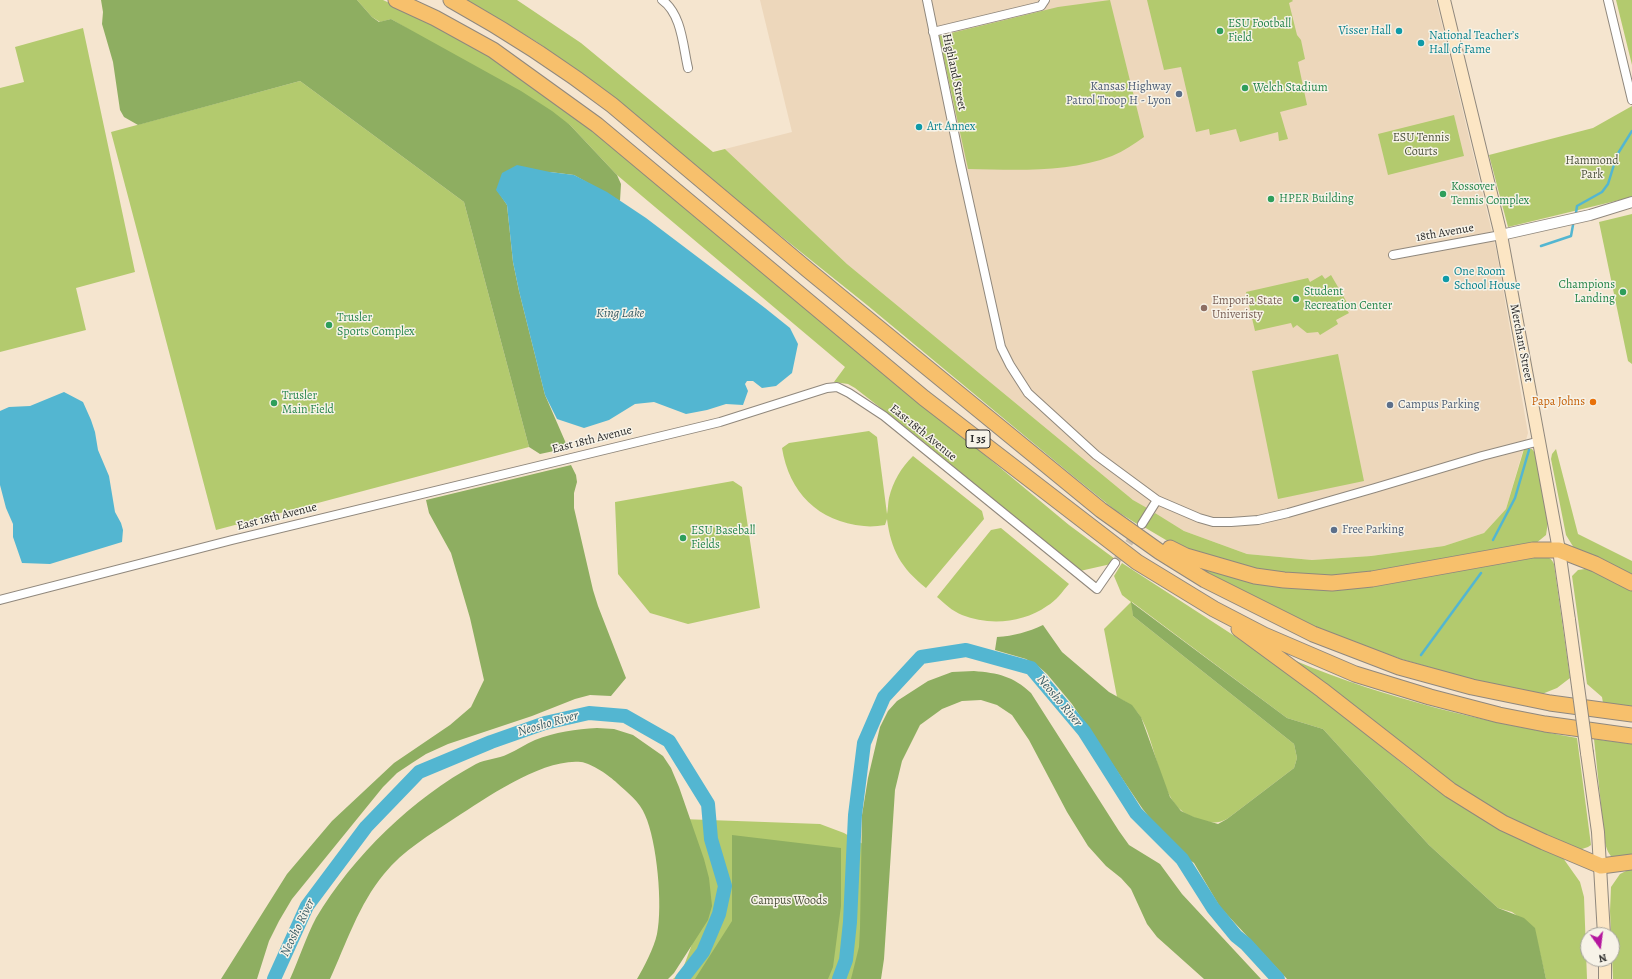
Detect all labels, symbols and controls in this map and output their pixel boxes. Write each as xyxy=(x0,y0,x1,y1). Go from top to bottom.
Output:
place label: ESU Football Field xyxy=(1228,17,1291,45)
place label: Visser Hall xyxy=(1339,24,1391,38)
marker: ESU Football Field xyxy=(1215,26,1225,36)
marker: Visser Hall xyxy=(1394,26,1404,36)
place label: National Teacher’s Hall of Fame xyxy=(1429,29,1519,57)
street label: Highland Street xyxy=(939,32,969,112)
marker: National Teacher’s Hall of Fame xyxy=(1416,38,1426,48)
place label: Kansas Highway Patrol Troop H - Lyon xyxy=(1066,80,1171,108)
place label: Welch Stadium xyxy=(1253,81,1328,95)
marker: Welch Stadium xyxy=(1240,83,1250,93)
marker: Kansas Highway Patrol Troop H - Lyon xyxy=(1174,89,1184,99)
place label: Art Annex xyxy=(927,120,975,134)
marker: Art Annex xyxy=(914,122,924,132)
park label: ESU Tennis Courts xyxy=(1393,131,1449,159)
park label: Hammond Park xyxy=(1565,154,1619,182)
place label: Kossover Tennis Complex xyxy=(1451,180,1529,208)
marker: Kossover Tennis Complex xyxy=(1438,189,1448,199)
place label: HPER Building xyxy=(1279,192,1354,206)
marker: HPER Building xyxy=(1266,194,1276,204)
street label: 18th Avenue xyxy=(1415,221,1475,245)
place label: One Room School House xyxy=(1454,265,1520,293)
marker: One Room School House xyxy=(1441,274,1451,284)
place label: Champions Landing xyxy=(1558,278,1615,306)
place label: Student Recreation Center xyxy=(1304,285,1392,313)
marker: Champions Landing xyxy=(1618,287,1628,297)
place label: Emporia State Univeristy xyxy=(1212,294,1282,322)
marker: Student Recreation Center xyxy=(1291,294,1301,304)
marker: Emporia State Univeristy xyxy=(1199,303,1209,313)
street label: Merchant Street xyxy=(1506,303,1536,383)
water label: King Lake xyxy=(596,306,644,322)
place label: Trusler Sports Complex xyxy=(337,311,415,339)
marker: Trusler Sports Complex xyxy=(324,320,334,330)
place label: Trusler Main Field xyxy=(282,389,334,417)
place label: Papa Johns xyxy=(1532,395,1585,409)
marker: Papa Johns xyxy=(1588,397,1598,407)
marker: Trusler Main Field xyxy=(269,398,279,408)
place label: Campus Parking xyxy=(1398,398,1480,412)
marker: Campus Parking xyxy=(1385,400,1395,410)
street label: East 18th Avenue xyxy=(887,402,959,464)
street label: East 18th Avenue xyxy=(550,423,634,457)
road number: I 35 xyxy=(966,430,990,448)
street label: East 18th Avenue xyxy=(235,500,319,534)
place label: Free Parking xyxy=(1342,523,1404,537)
place label: ESU Baseball Fields xyxy=(691,524,755,552)
marker: Free Parking xyxy=(1329,525,1339,535)
marker: ESU Baseball Fields xyxy=(678,533,688,543)
water label: Neosho River xyxy=(1033,672,1085,730)
water label: Neosho River xyxy=(516,708,580,740)
park label: Campus Woods xyxy=(751,894,827,908)
water label: Neosho River xyxy=(277,897,319,959)
north arrow xyxy=(1580,927,1620,967)
text: N xyxy=(1597,950,1608,966)

